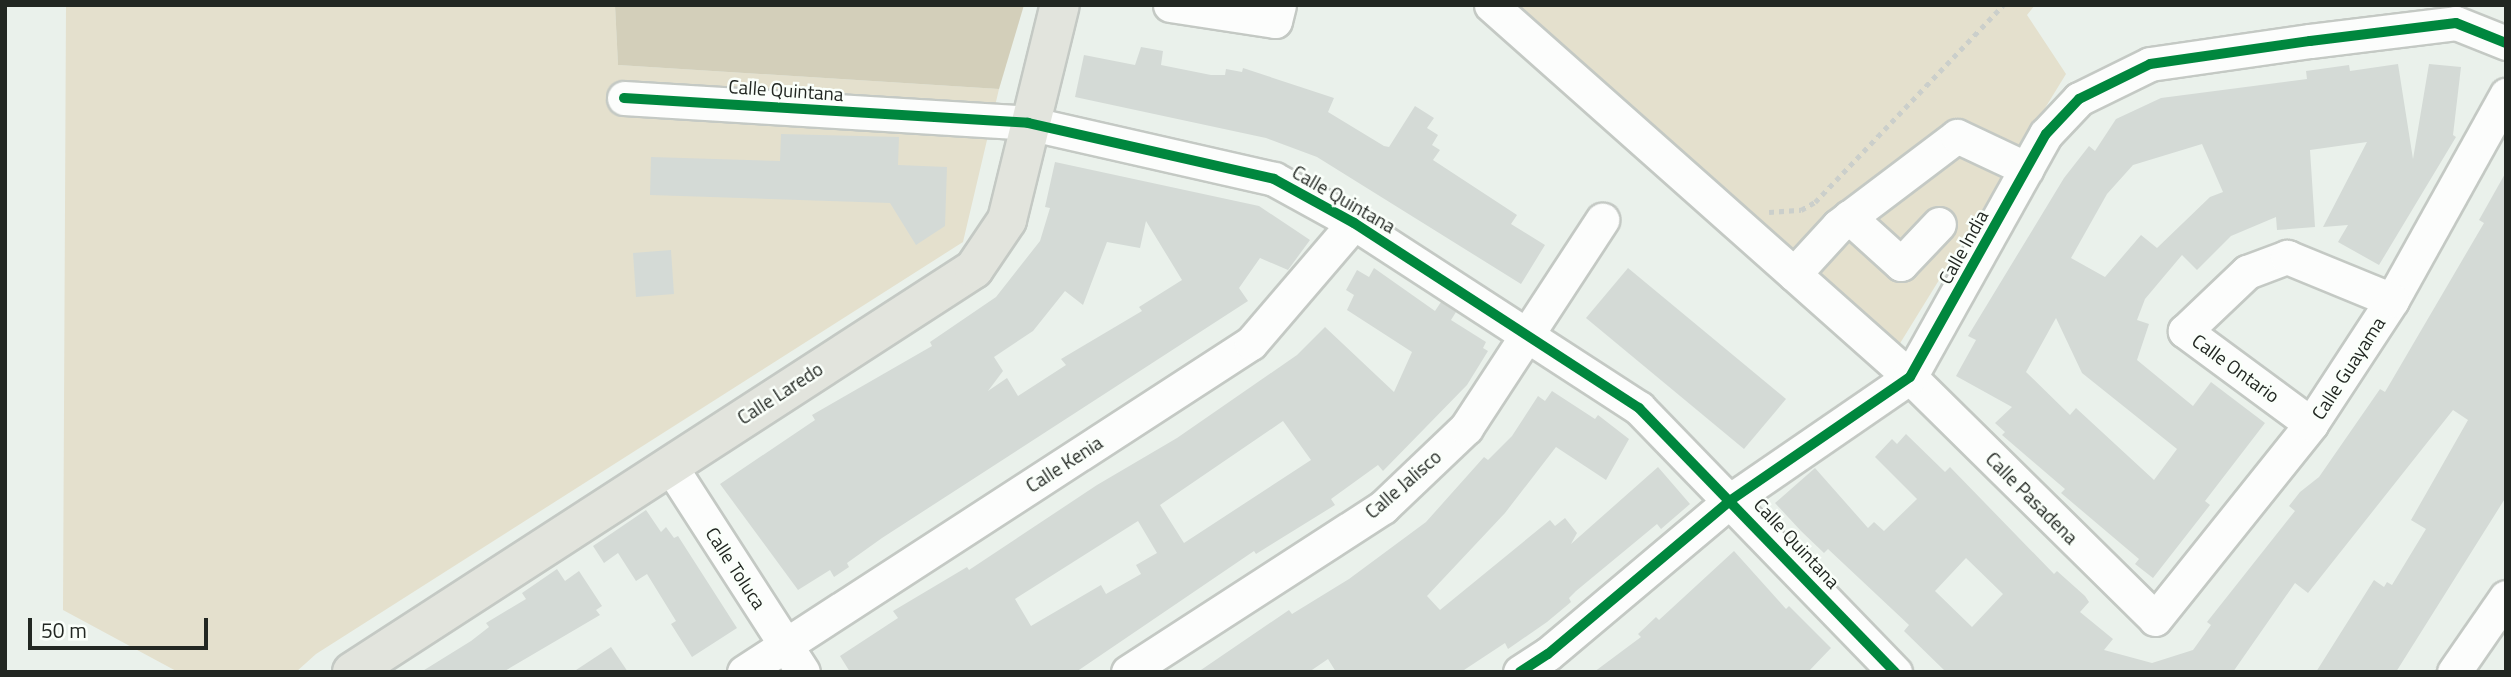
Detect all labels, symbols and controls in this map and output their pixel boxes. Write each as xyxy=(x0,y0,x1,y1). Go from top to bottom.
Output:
street label: Calle Quintana xyxy=(728,75,844,105)
street label: Calle Quintana xyxy=(1288,160,1400,238)
street label: Calle India xyxy=(1933,206,1993,288)
street label: Calle Guayama xyxy=(2306,312,2390,424)
street label: Calle Ontario xyxy=(2188,329,2284,407)
street label: Calle Laredo xyxy=(733,357,827,429)
street label: Calle Kenia xyxy=(1022,431,1106,497)
street label: Calle Jalisco xyxy=(1360,445,1446,523)
street label: Calle Pasadena xyxy=(1981,447,2083,549)
street label: Calle Quintana xyxy=(1749,493,1845,593)
street label: Calle Toluca xyxy=(701,523,771,613)
scale bar xyxy=(32,604,212,648)
text: 50 m xyxy=(41,614,87,646)

